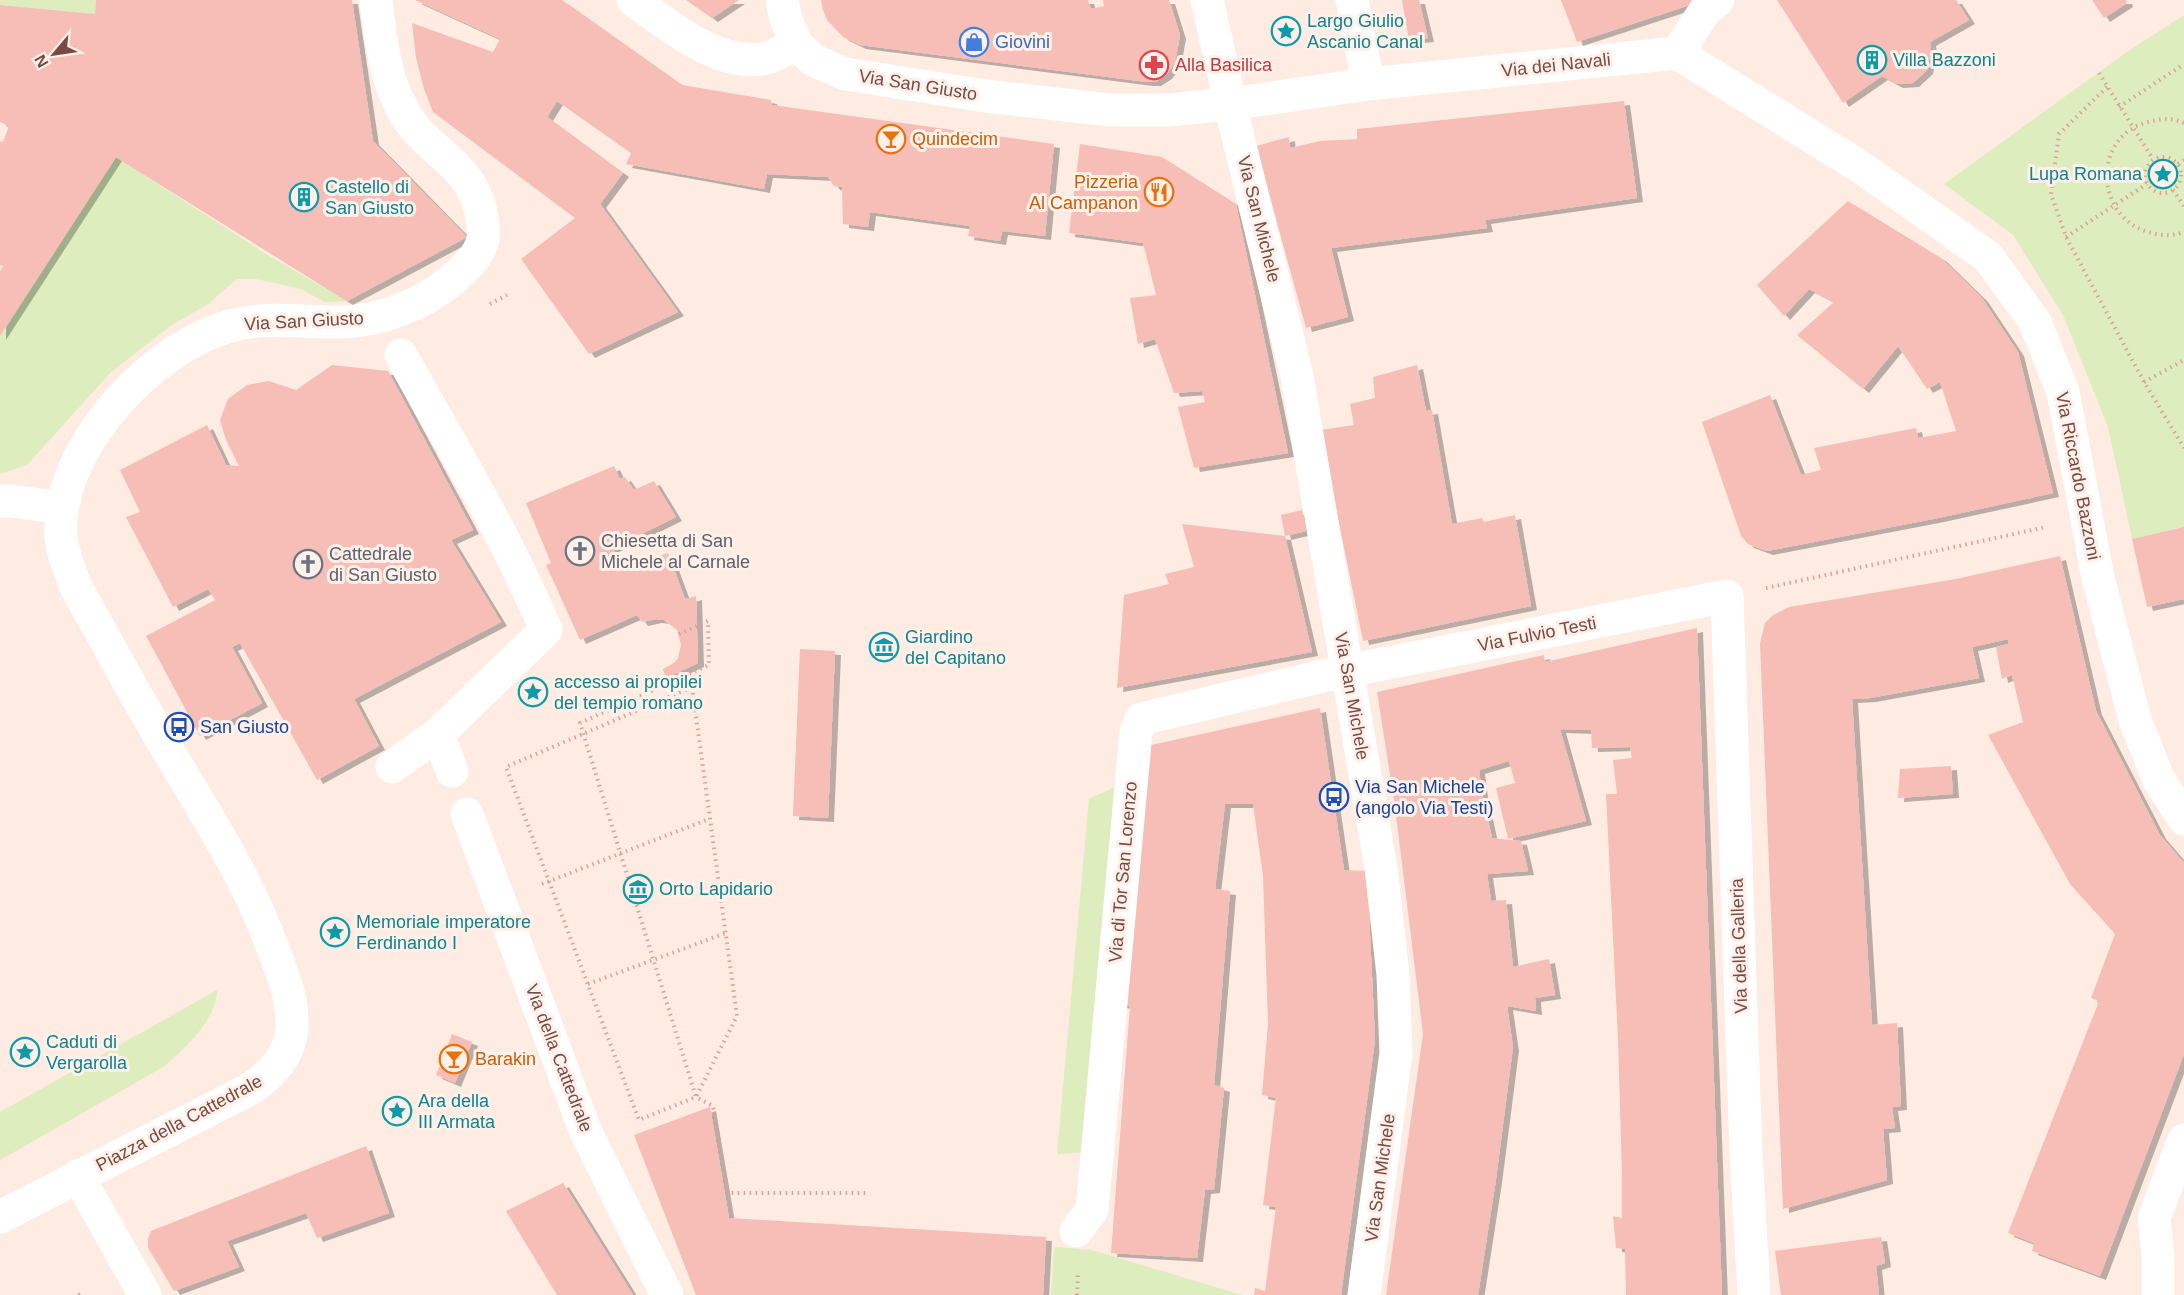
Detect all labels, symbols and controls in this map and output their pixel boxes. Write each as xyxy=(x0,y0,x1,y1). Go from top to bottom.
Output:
place label: Largo Giulio Ascanio Canal xyxy=(1307,11,1423,52)
place icon: Largo Giulio Ascanio Canal xyxy=(1270,15,1302,47)
north arrow xyxy=(24,24,84,84)
shop icon: Giovini xyxy=(958,26,990,58)
place label: Giovini xyxy=(995,32,1050,52)
building icon: Villa Bazzoni xyxy=(1856,44,1888,76)
pharmacy icon: Alla Basilica xyxy=(1138,49,1170,81)
street label: Via dei Navali xyxy=(1500,49,1612,81)
place label: Villa Bazzoni xyxy=(1893,50,1996,70)
text: N xyxy=(31,52,52,70)
place label: Alla Basilica xyxy=(1175,55,1273,75)
street label: Via San Giusto xyxy=(857,66,979,104)
bar icon: Quindecim xyxy=(875,123,907,155)
place label: Quindecim xyxy=(912,129,998,149)
street label: Via San Michele xyxy=(1234,154,1284,284)
place icon: Lupa Romana xyxy=(2147,158,2179,190)
place label: Lupa Romana xyxy=(2029,164,2143,184)
place label: Pizzeria Al Campanon xyxy=(1029,172,1139,213)
restaurant icon: Pizzeria Al Campanon xyxy=(1143,176,1175,208)
place label: Castello di San Giusto xyxy=(325,177,414,218)
building icon: Castello di San Giusto xyxy=(288,181,320,213)
street label: Via San Giusto xyxy=(244,308,364,334)
street label: Via Riccardo Bazzoni xyxy=(2052,390,2104,562)
place label: Chiesetta di San Michele al Carnale xyxy=(601,531,750,572)
church icon: Chiesetta di San Michele al Carnale xyxy=(564,535,596,567)
place label: Cattedrale di San Giusto xyxy=(329,544,437,585)
church icon: Cattedrale di San Giusto xyxy=(292,548,324,580)
street label: Via Fulvio Testi xyxy=(1476,613,1598,655)
place label: Giardino del Capitano xyxy=(905,627,1006,668)
street label: Via San Michele xyxy=(1331,630,1373,762)
museum icon: Giardino del Capitano xyxy=(868,631,900,663)
place label: accesso ai propilei del tempio romano xyxy=(554,672,703,713)
place icon: accesso ai propilei del tempio romano xyxy=(517,676,549,708)
bus stop icon: San Giusto xyxy=(163,711,195,743)
place label: San Giusto xyxy=(200,717,289,737)
place label: Via San Michele (angolo Via Testi) xyxy=(1355,777,1493,818)
street label: Via di Tor San Lorenzo xyxy=(1105,781,1141,963)
bus stop icon: Via San Michele (angolo Via Testi) xyxy=(1318,781,1350,813)
museum icon: Orto Lapidario xyxy=(622,873,654,905)
street label: Via della Galleria xyxy=(1727,877,1751,1014)
place label: Orto Lapidario xyxy=(659,879,773,899)
place label: Memoriale imperatore Ferdinando I xyxy=(356,912,531,953)
place icon: Memoriale imperatore Ferdinando I xyxy=(319,916,351,948)
street label: Via della Cattedrale xyxy=(522,981,596,1135)
place label: Caduti di Vergarolla xyxy=(46,1032,128,1073)
place icon: Caduti di Vergarolla xyxy=(9,1036,41,1068)
bar icon: Barakin xyxy=(438,1043,470,1075)
place label: Barakin xyxy=(475,1049,536,1069)
street label: Piazza della Cattedrale xyxy=(93,1071,265,1175)
place label: Ara della III Armata xyxy=(418,1091,496,1132)
place icon: Ara della III Armata xyxy=(381,1095,413,1127)
street label: Via San Michele xyxy=(1361,1112,1399,1244)

